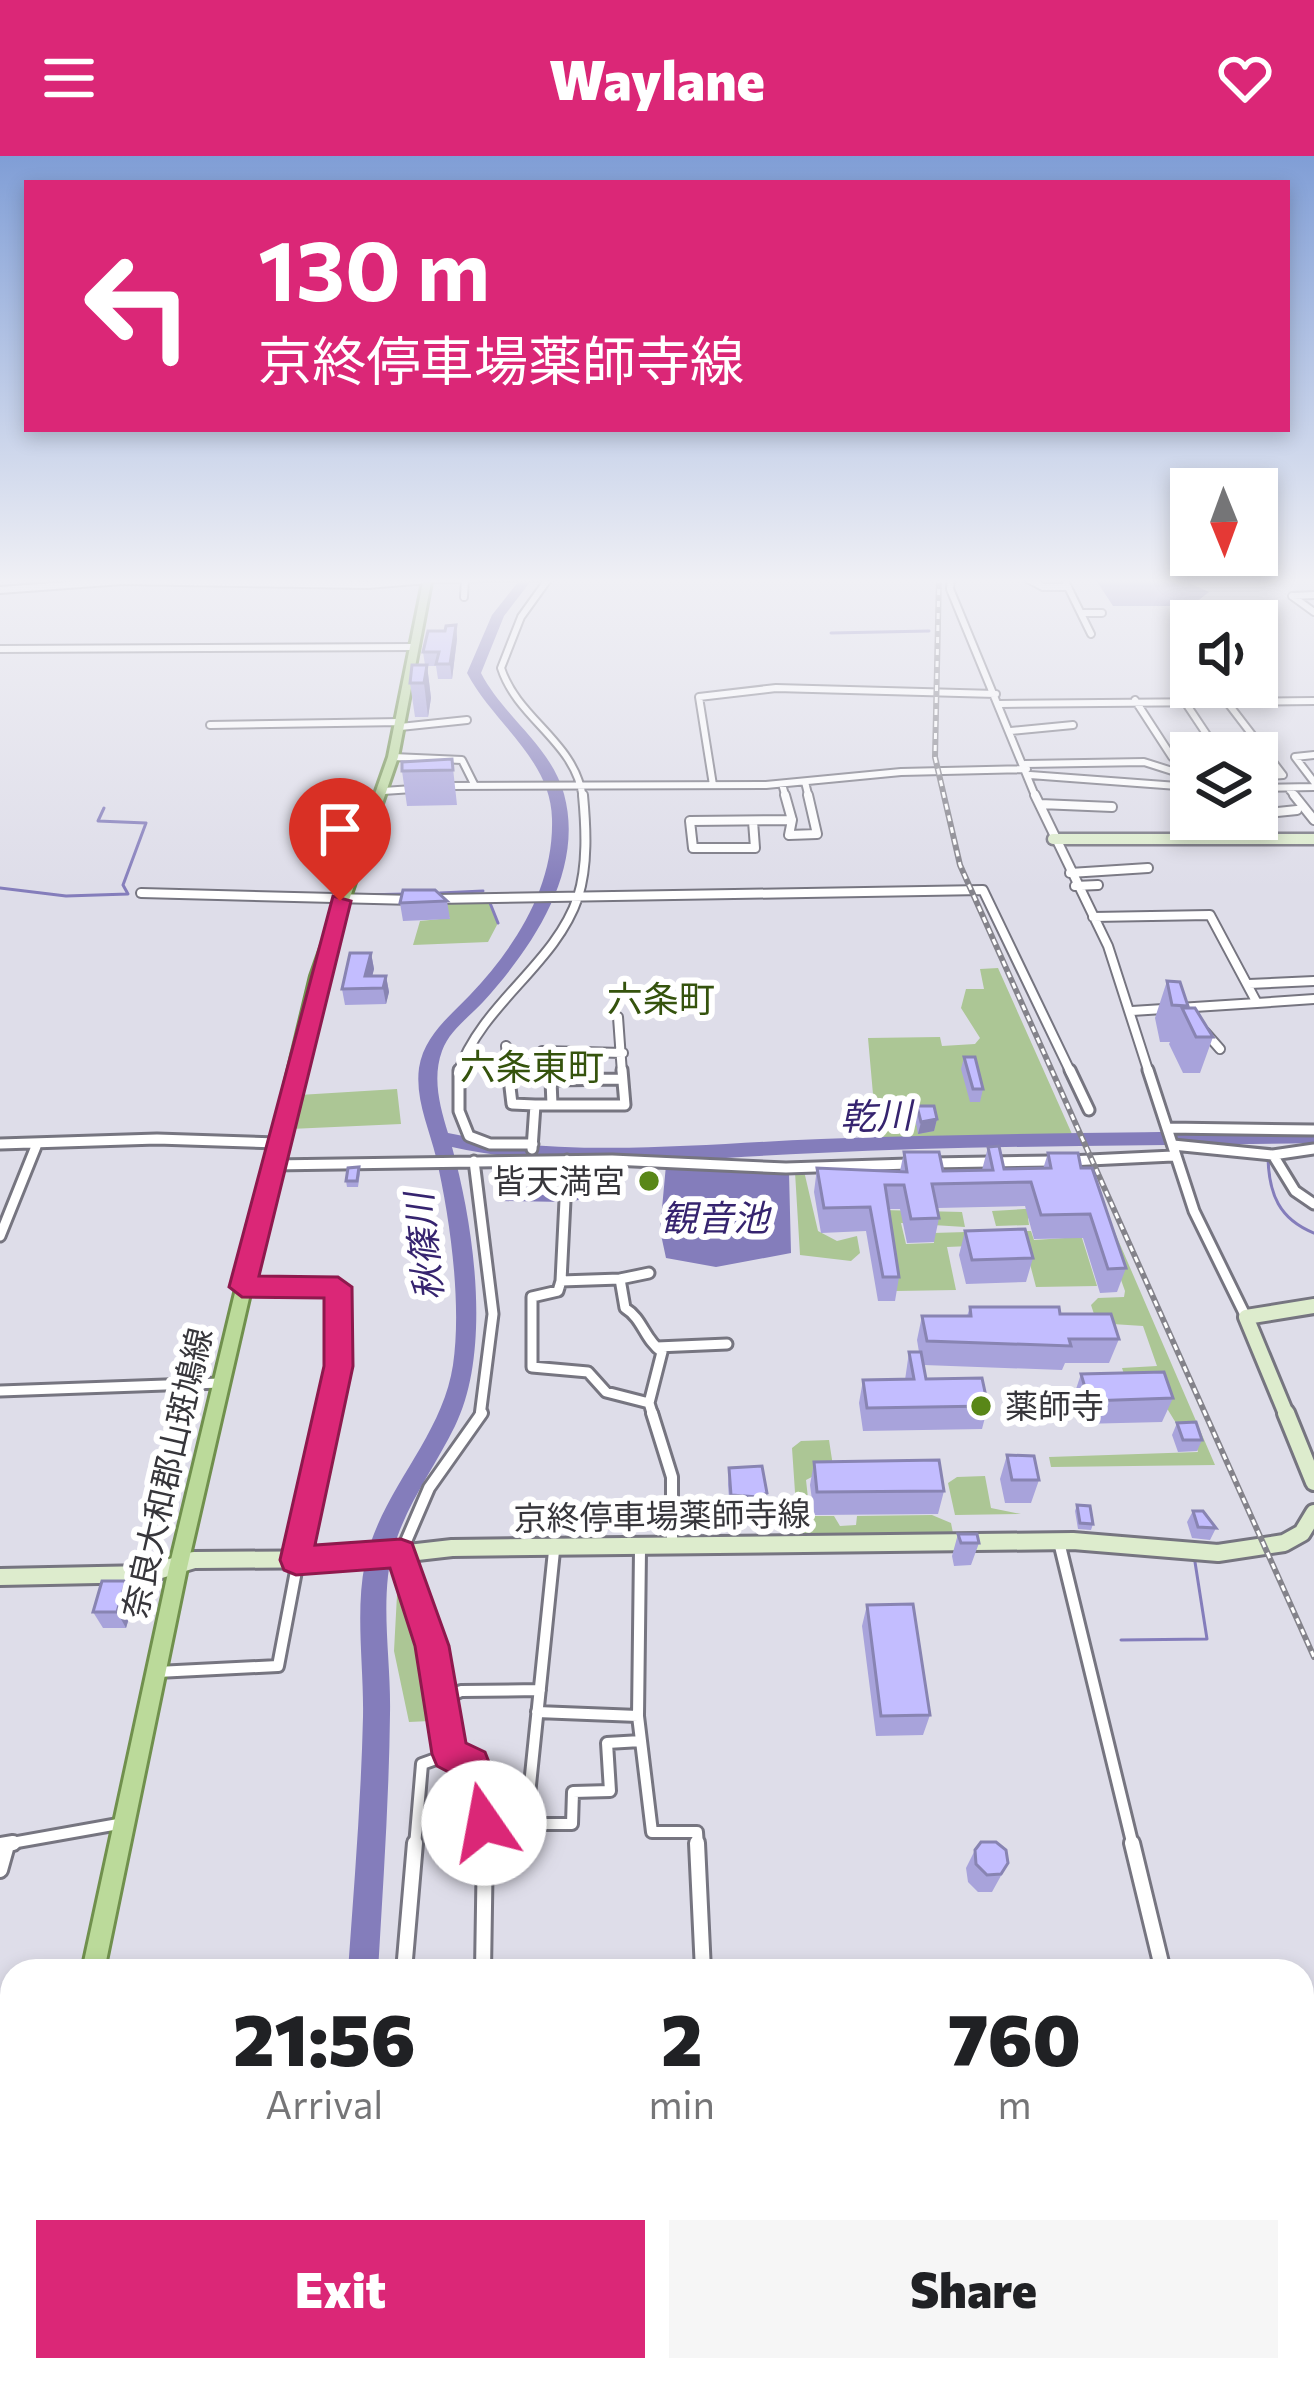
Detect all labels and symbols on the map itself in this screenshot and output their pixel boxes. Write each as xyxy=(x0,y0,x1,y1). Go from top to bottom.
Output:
north arrow xyxy=(1170,468,1278,576)
pin xyxy=(289,778,391,901)
district label: 六条町 xyxy=(607,975,715,1019)
district label: 六条東町 xyxy=(460,1043,604,1087)
water label: 乾川 xyxy=(839,1091,917,1137)
place label: 皆天満宮 xyxy=(493,1159,625,1200)
marker: 皆天満宮 xyxy=(636,1168,662,1194)
water label: 秋篠川 xyxy=(394,1187,450,1303)
water label: 観音池 xyxy=(661,1194,772,1238)
street label: 奈良大和郡山斑鳩線 xyxy=(112,1323,219,1622)
place label: 薬師寺 xyxy=(1005,1384,1104,1425)
marker: 薬師寺 xyxy=(968,1393,994,1419)
street label: 京終停車場薬師寺線 xyxy=(513,1491,811,1538)
position arrow xyxy=(421,1760,547,1886)

